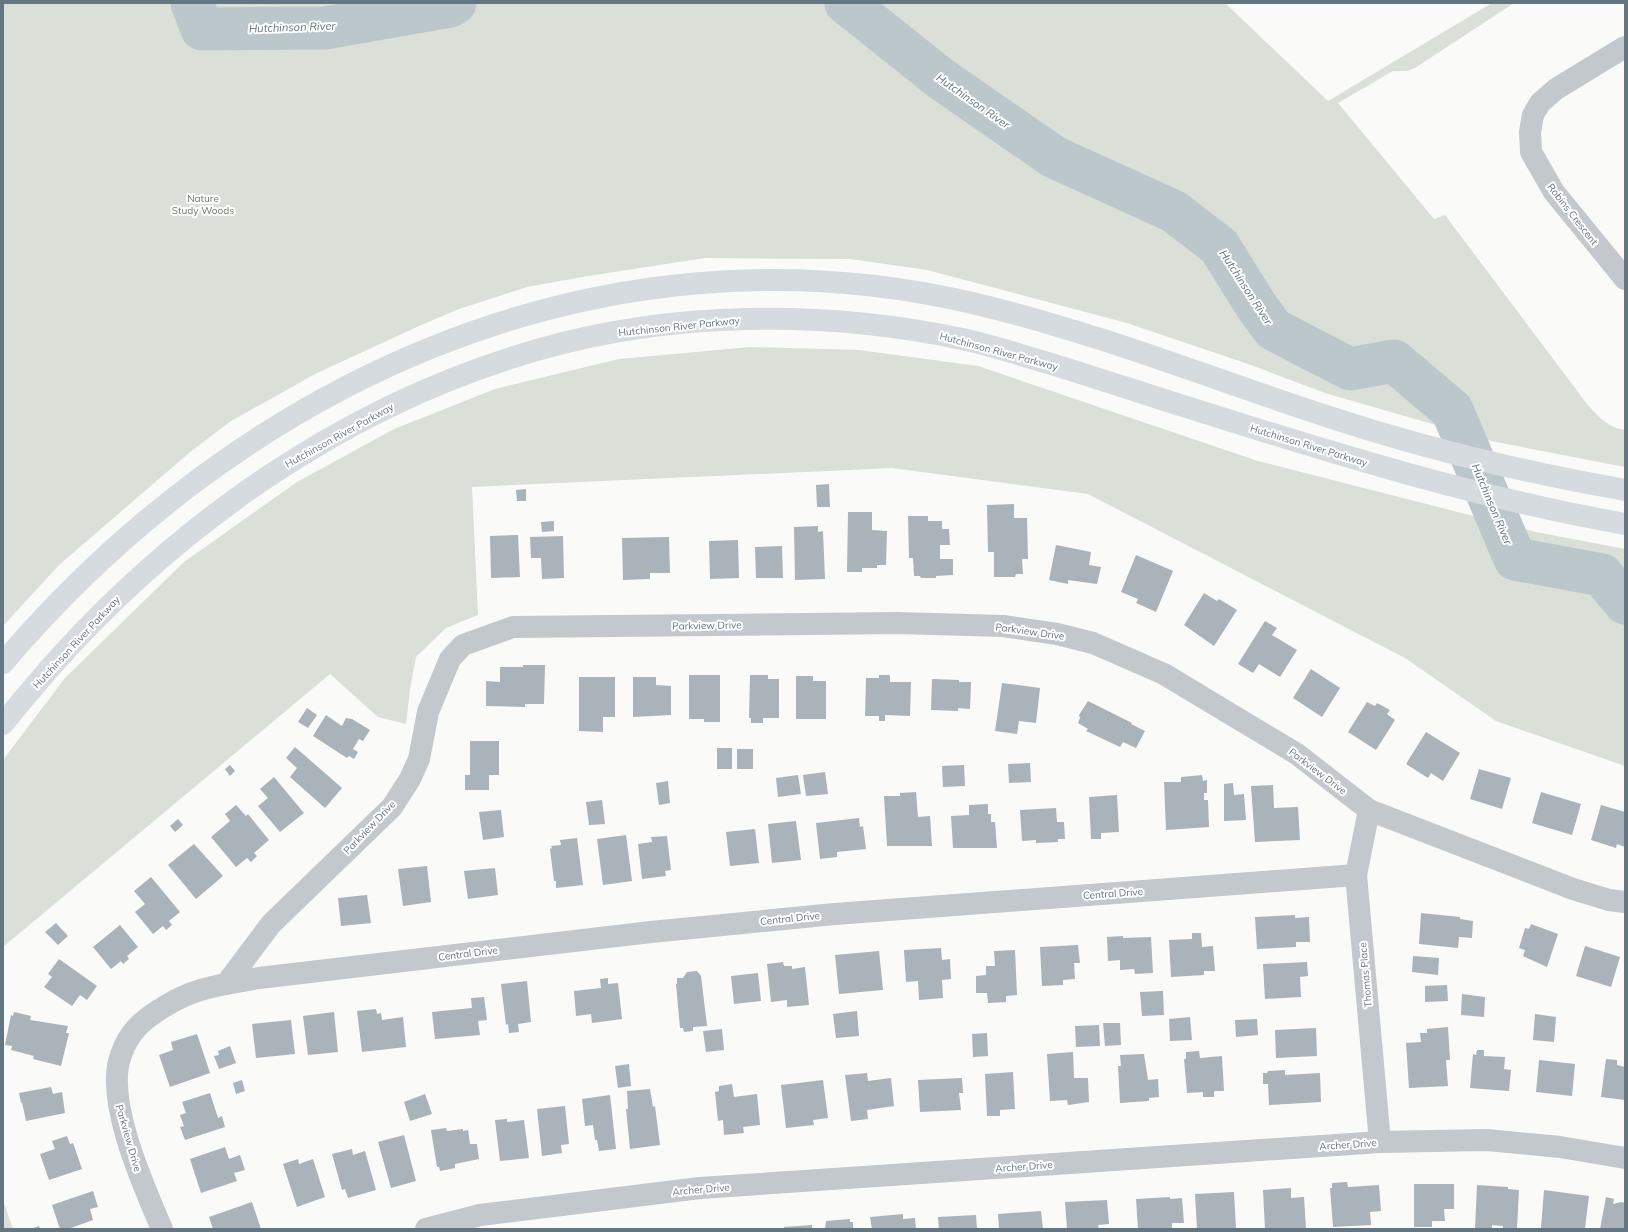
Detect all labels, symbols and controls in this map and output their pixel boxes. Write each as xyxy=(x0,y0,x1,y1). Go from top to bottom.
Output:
water label: Hutchinson River xyxy=(249,18,336,36)
water label: Hutchinson River xyxy=(934,70,1013,132)
street label: Robins Crescent xyxy=(1544,181,1601,248)
park label: Nature Study Woods xyxy=(172,192,234,217)
water label: Hutchinson River xyxy=(1217,247,1276,328)
street label: Hutchinson River Parkway xyxy=(618,314,741,339)
street label: Hutchinson River Parkway xyxy=(938,329,1060,374)
street label: Hutchinson River Parkway xyxy=(283,400,396,471)
street label: Hutchinson River Parkway xyxy=(1249,421,1370,470)
water label: Hutchinson River xyxy=(1469,461,1516,547)
street label: Hutchinson River Parkway xyxy=(30,593,123,691)
street label: Parkview Drive xyxy=(672,618,742,633)
street label: Parkview Drive xyxy=(995,620,1065,643)
street label: Parkview Drive xyxy=(1286,745,1349,797)
street label: Parkview Drive xyxy=(341,798,398,857)
street label: Central Drive xyxy=(1083,885,1143,902)
street label: Central Drive xyxy=(760,909,821,928)
street label: Thomas Place xyxy=(1356,942,1375,1008)
street label: Central Drive xyxy=(437,943,499,964)
street label: Parkview Drive xyxy=(113,1103,144,1173)
street label: Archer Drive xyxy=(1319,1136,1377,1153)
street label: Archer Drive xyxy=(995,1158,1053,1175)
street label: Archer Drive xyxy=(672,1181,730,1198)

